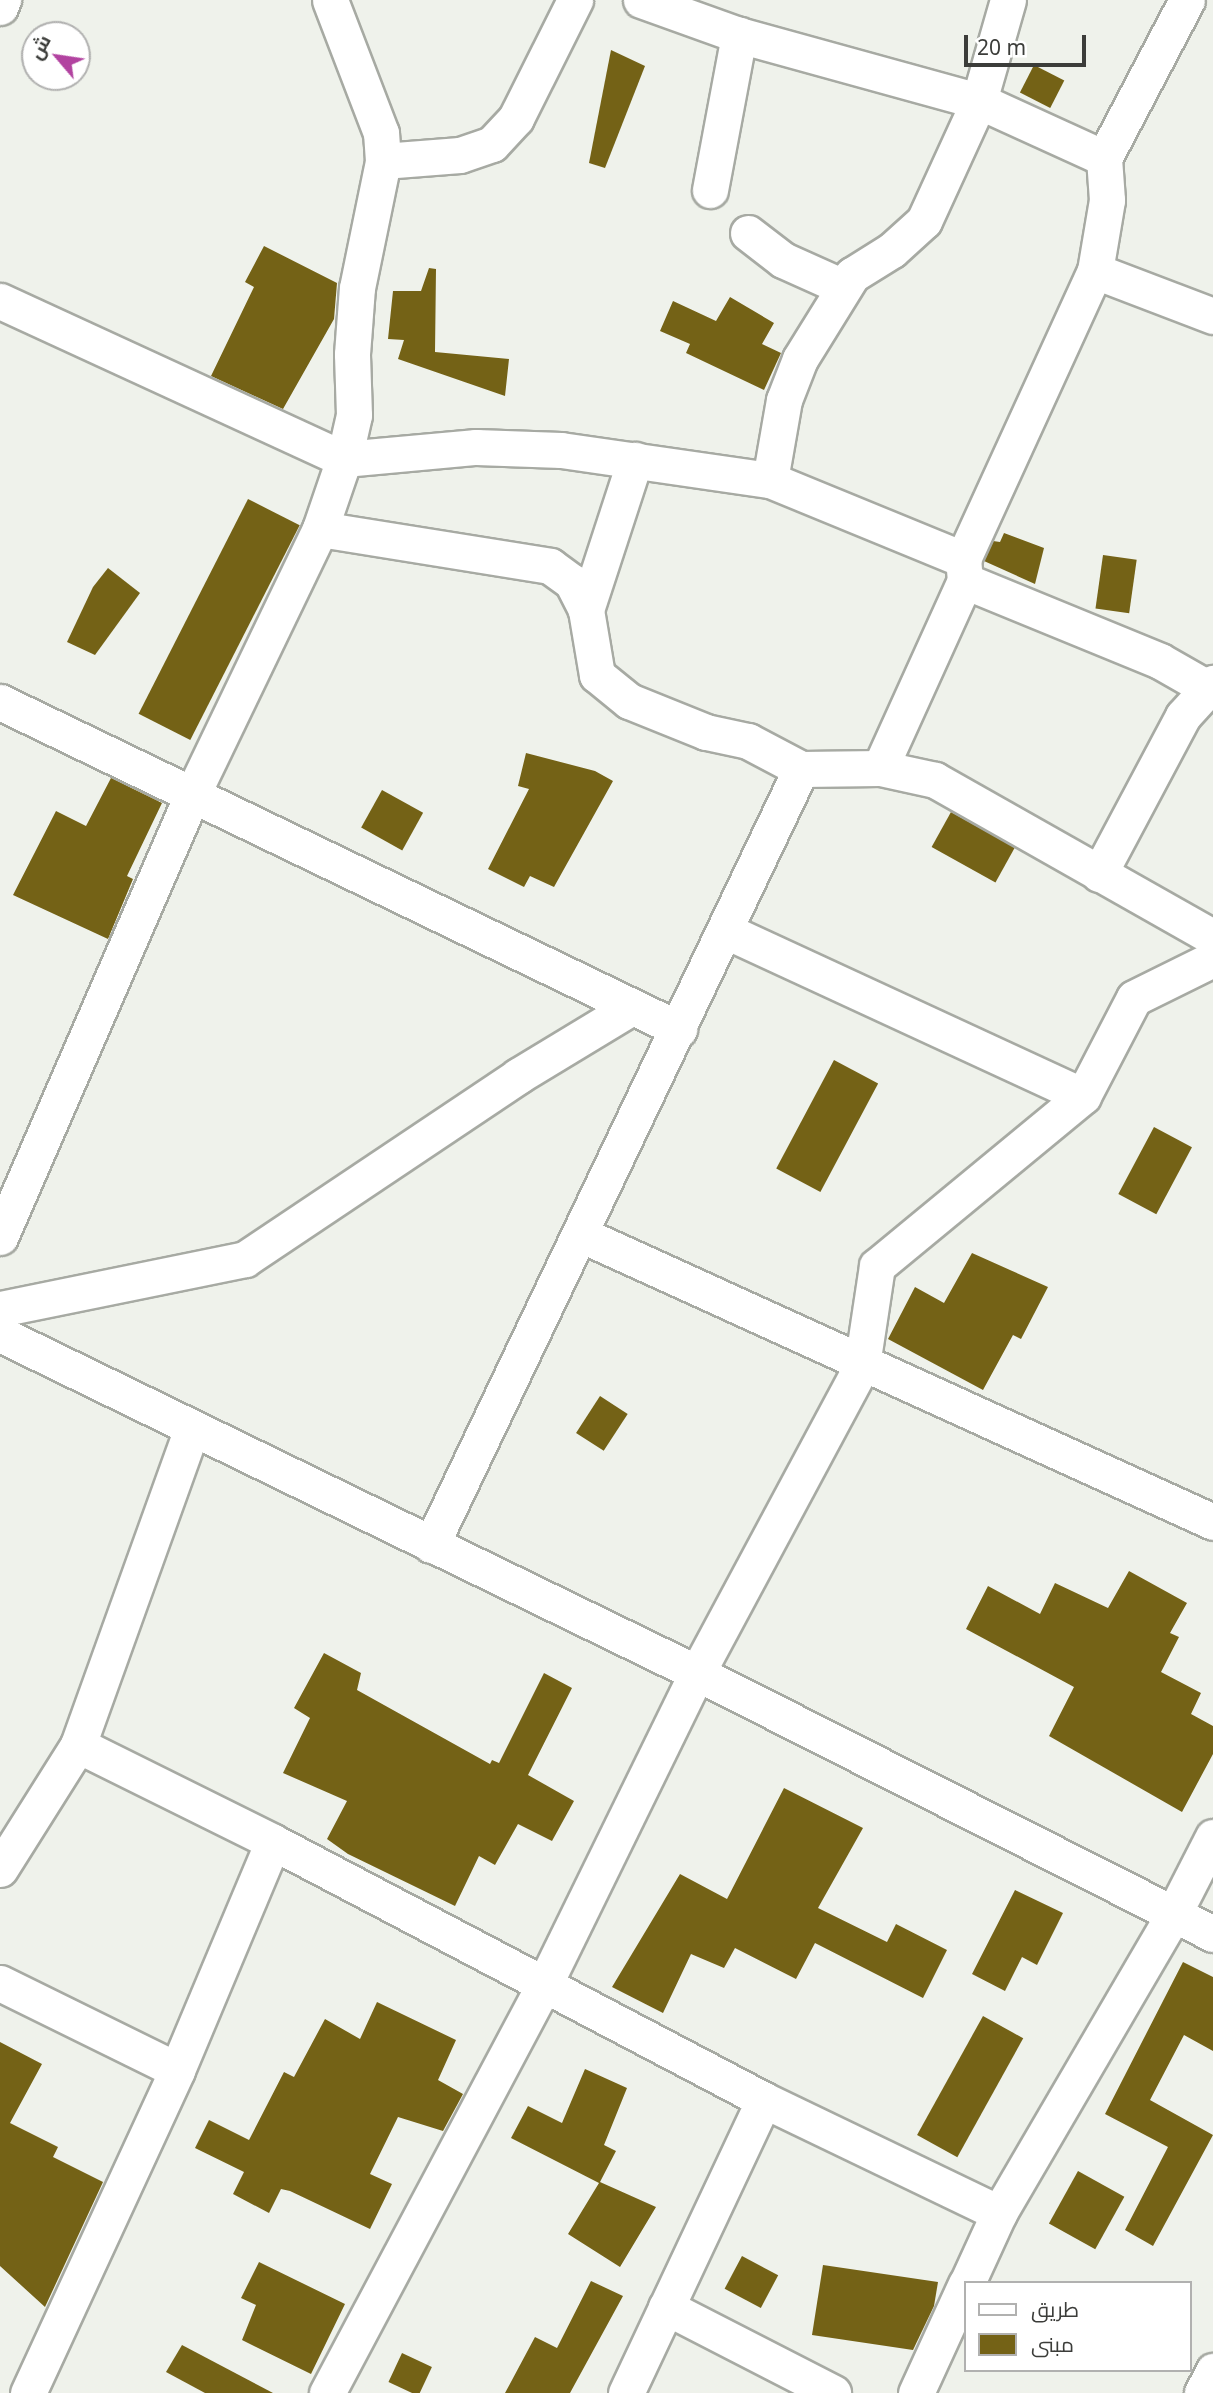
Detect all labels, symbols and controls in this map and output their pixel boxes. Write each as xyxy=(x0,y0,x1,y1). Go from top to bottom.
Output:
north arrow xyxy=(21,21,91,91)
scale bar xyxy=(968,21,1090,65)
text: ش xyxy=(22,30,57,64)
text: 20 m xyxy=(977,33,1026,61)
legend xyxy=(964,2281,1192,2372)
text: طريق xyxy=(1031,2295,1079,2323)
text: مبنى xyxy=(1031,2330,1074,2358)

